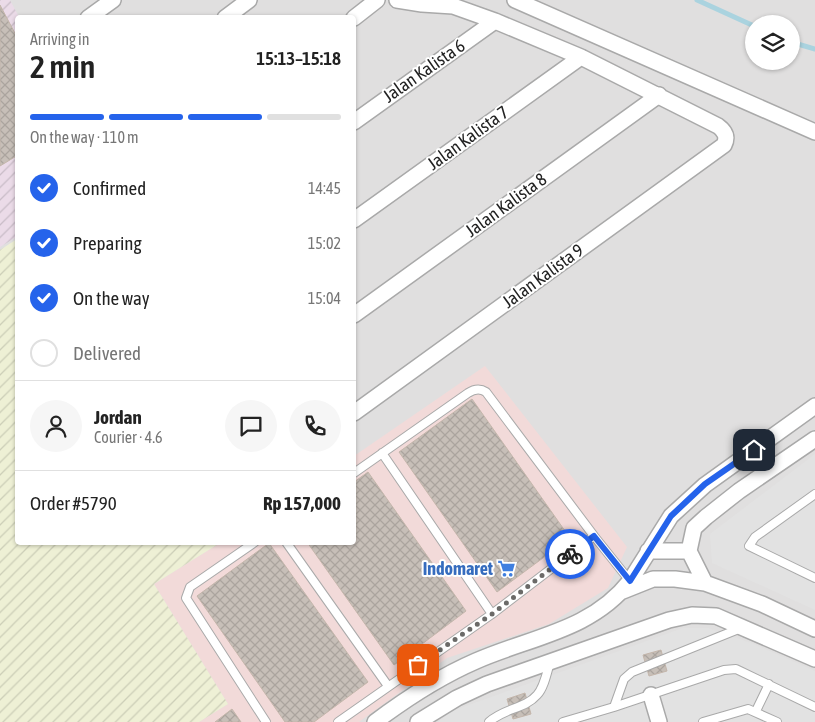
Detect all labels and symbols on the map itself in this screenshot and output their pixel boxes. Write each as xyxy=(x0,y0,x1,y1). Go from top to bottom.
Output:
street label: Jalan Kalista 6 xyxy=(379,35,469,106)
street label: Jalan Kalista 7 xyxy=(423,101,512,174)
street label: Jalan Kalista 8 xyxy=(461,168,550,241)
street label: Jalan Kalista 9 xyxy=(498,239,587,312)
pin xyxy=(733,429,775,471)
courier xyxy=(545,529,595,579)
place label: Indomaret xyxy=(423,558,494,579)
supermarket icon: Indomaret xyxy=(497,559,517,579)
pin xyxy=(397,644,439,686)

